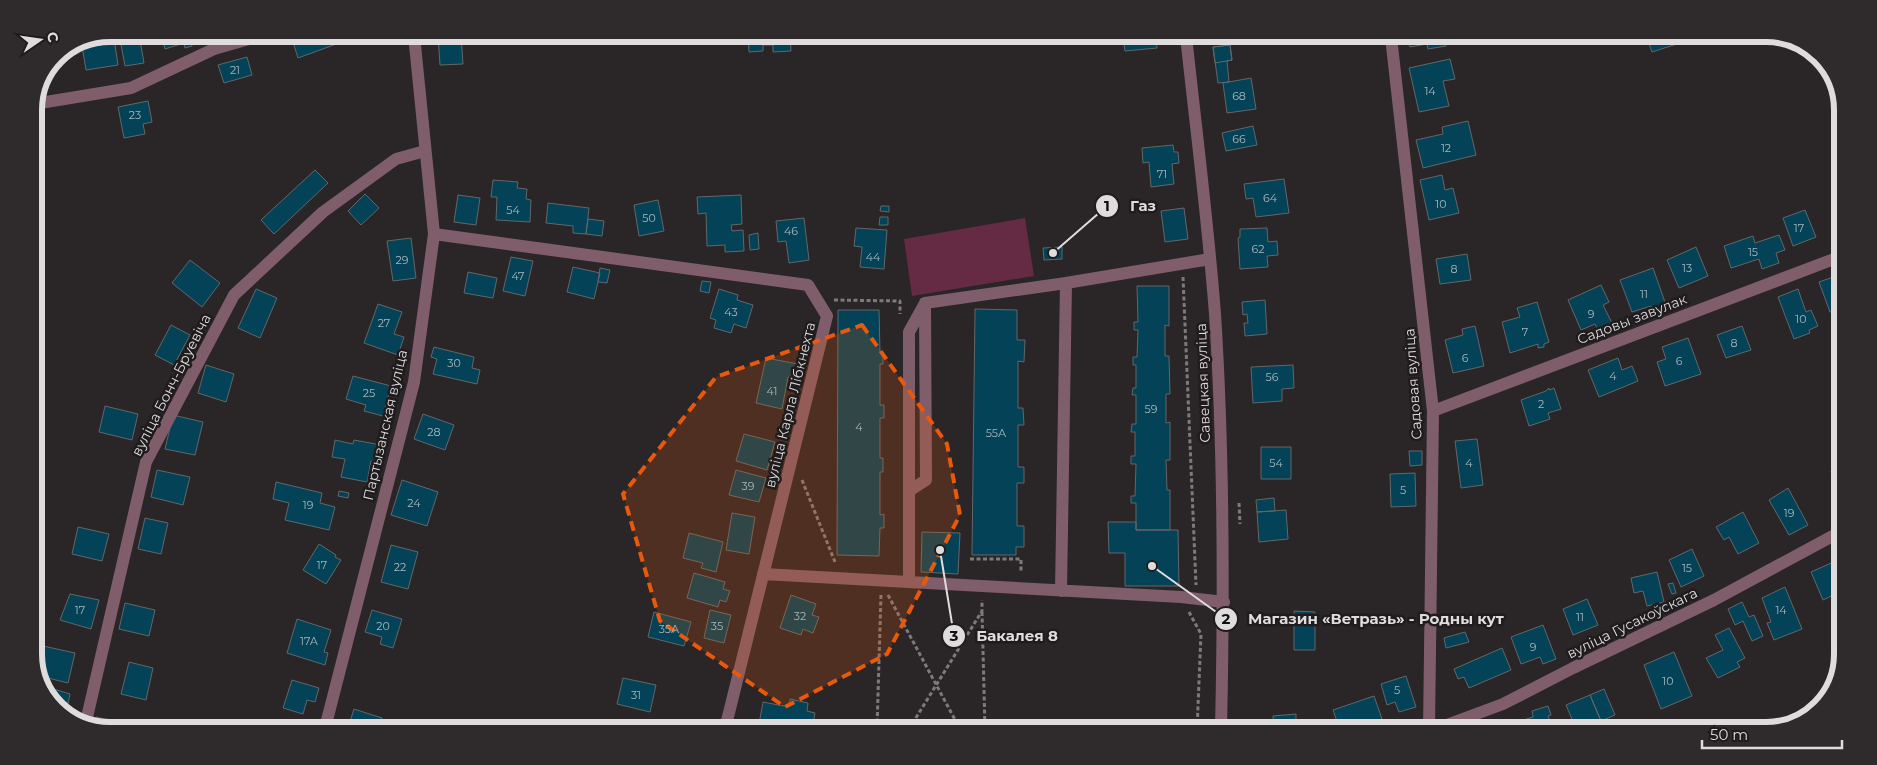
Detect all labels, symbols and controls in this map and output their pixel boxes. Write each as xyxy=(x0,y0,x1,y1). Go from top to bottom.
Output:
north arrow xyxy=(15,15,65,65)
text: С xyxy=(43,30,63,44)
house number: 21 xyxy=(230,63,240,77)
house number: 14 xyxy=(1424,84,1436,98)
house number: 68 xyxy=(1232,89,1246,103)
house number: 23 xyxy=(129,108,141,122)
house number: 66 xyxy=(1232,132,1246,146)
house number: 12 xyxy=(1441,141,1451,155)
house number: 71 xyxy=(1157,167,1167,181)
callout: Газ xyxy=(1095,191,1166,221)
house number: 64 xyxy=(1263,191,1278,205)
text: 1 xyxy=(1104,196,1110,215)
text: Газ xyxy=(1130,196,1156,215)
house number: 10 xyxy=(1435,197,1447,211)
house number: 54 xyxy=(506,203,520,217)
house number: 50 xyxy=(642,211,656,225)
house number: 17 xyxy=(1794,221,1804,235)
house number: 46 xyxy=(784,224,798,238)
house number: 62 xyxy=(1252,242,1264,256)
house number: 15 xyxy=(1748,245,1758,259)
house number: 44 xyxy=(866,250,881,264)
house number: 29 xyxy=(396,253,409,267)
house number: 13 xyxy=(1682,261,1692,275)
house number: 8 xyxy=(1450,262,1458,276)
house number: 47 xyxy=(511,269,525,283)
house number: 11 xyxy=(1640,287,1648,301)
street label: Садовы завулак xyxy=(1575,290,1689,348)
house number: 43 xyxy=(724,305,738,319)
house number: 9 xyxy=(1588,307,1595,321)
street label: вуліца Бонч-Бруевіча xyxy=(127,311,215,459)
house number: 10 xyxy=(1795,312,1807,326)
house number: 27 xyxy=(378,316,390,330)
street label: вуліца Карла Лібкнехта xyxy=(761,320,819,490)
street label: Савецкая вуліца xyxy=(1192,323,1214,443)
house number: 7 xyxy=(1522,325,1528,339)
street label: Садовая вуліца xyxy=(1400,328,1426,440)
house number: 8 xyxy=(1730,336,1738,350)
street label: Партызанская вуліца xyxy=(359,348,411,502)
house number: 6 xyxy=(1462,351,1469,365)
house number: 6 xyxy=(1676,354,1683,368)
house number: 30 xyxy=(447,356,461,370)
house number: 4 xyxy=(1609,369,1617,383)
house number: 56 xyxy=(1266,370,1279,384)
house number: 41 xyxy=(767,384,777,398)
house number: 25 xyxy=(363,386,375,400)
house number: 2 xyxy=(1538,397,1544,411)
house number: 59 xyxy=(1145,402,1158,416)
house number: 4 xyxy=(855,420,863,434)
house number: 28 xyxy=(427,425,441,439)
house number: 55А xyxy=(986,426,1007,440)
house number: 54 xyxy=(1269,456,1283,470)
house number: 4 xyxy=(1465,456,1473,470)
house number: 39 xyxy=(742,479,755,493)
house number: 5 xyxy=(1400,483,1406,497)
house number: 24 xyxy=(407,496,421,510)
house number: 19 xyxy=(303,498,314,512)
house number: 19 xyxy=(1784,506,1795,520)
house number: 17 xyxy=(317,558,327,572)
house number: 22 xyxy=(394,560,406,574)
house number: 15 xyxy=(1682,561,1692,575)
street label: вуліца Гусакоўскага xyxy=(1564,584,1700,662)
house number: 17 xyxy=(75,603,85,617)
house number: 14 xyxy=(1775,603,1787,617)
callout: Магазин «Ветразь» - Родны кут xyxy=(1214,604,1514,634)
house number: 32 xyxy=(794,609,806,623)
text: 2 xyxy=(1222,609,1231,628)
text: Магазин «Ветразь» - Родны кут xyxy=(1248,609,1504,628)
house number: 11 xyxy=(1576,610,1584,624)
house number: 20 xyxy=(376,619,390,633)
house number: 35 xyxy=(711,619,723,633)
callout: Бакалея 8 xyxy=(941,621,1068,651)
house number: 35А xyxy=(659,622,680,636)
text: 3 xyxy=(949,626,959,645)
text: Бакалея 8 xyxy=(976,626,1058,645)
house number: 17А xyxy=(300,634,319,648)
house number: 9 xyxy=(1530,640,1537,654)
house number: 10 xyxy=(1662,674,1674,688)
house number: 5 xyxy=(1394,683,1400,697)
house number: 31 xyxy=(631,688,641,702)
scale bar xyxy=(1702,718,1842,750)
text: 50 m xyxy=(1710,725,1748,744)

